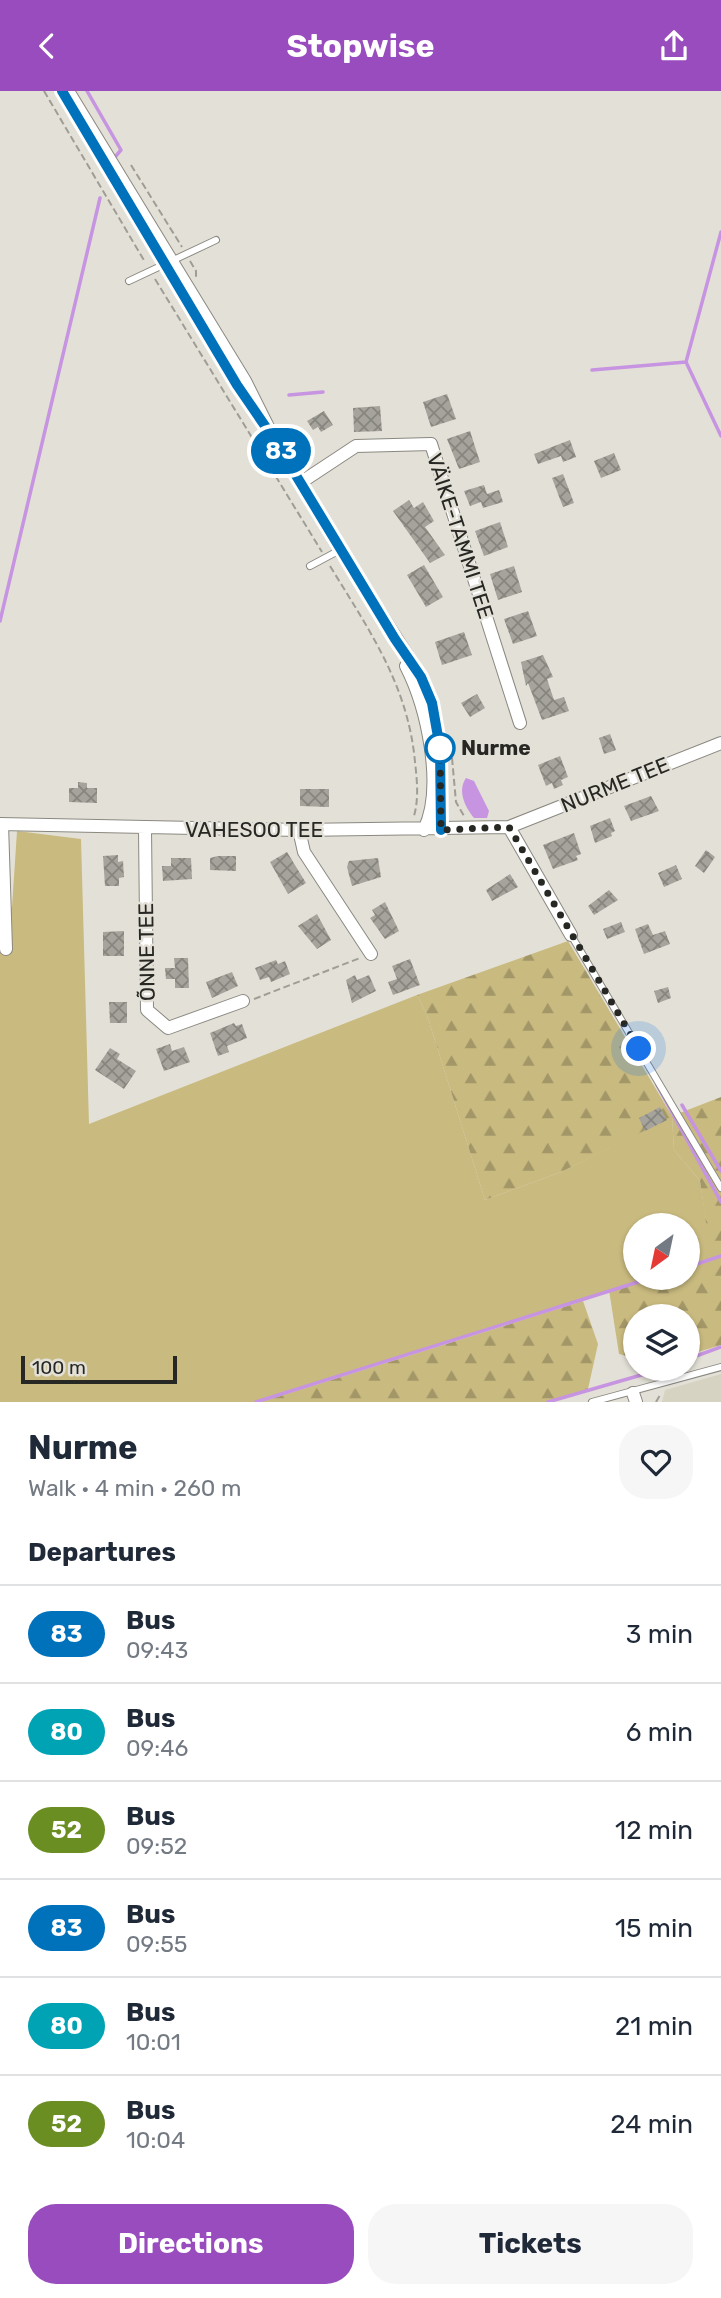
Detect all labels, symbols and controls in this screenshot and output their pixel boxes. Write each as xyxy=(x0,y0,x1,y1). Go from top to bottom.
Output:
icon: back xyxy=(28,27,66,65)
text: Stopwise xyxy=(286,27,435,65)
icon: share xyxy=(655,27,693,65)
line badge: 83 xyxy=(250,428,312,474)
text: 83 xyxy=(265,437,297,465)
street label: VÄIKE-TAMMI TEE xyxy=(422,450,499,622)
marker: Nurme xyxy=(425,733,455,763)
place label: Nurme xyxy=(461,735,531,760)
street label: NURME TEE xyxy=(557,751,673,818)
street label: VAHESOO TEE xyxy=(185,817,323,842)
street label: ÕNNE TEE xyxy=(133,903,160,1001)
your location xyxy=(621,1031,656,1066)
north arrow xyxy=(623,1213,700,1290)
map controls xyxy=(623,1213,700,1381)
button: layers xyxy=(623,1304,700,1381)
scale bar xyxy=(21,1353,177,1385)
text: 100 m xyxy=(32,1356,86,1379)
button: heart xyxy=(619,1425,693,1499)
text: Nurme xyxy=(28,1428,138,1467)
text: Walk · 4 min · 260 m xyxy=(28,1474,242,1502)
text: Departures xyxy=(28,1537,176,1568)
text: Bus xyxy=(126,1605,175,1636)
text: 3 min xyxy=(626,1619,693,1650)
text: 83 xyxy=(50,1620,83,1648)
text: 09:43 xyxy=(126,1636,188,1664)
text: Bus xyxy=(126,1703,175,1734)
text: 6 min xyxy=(626,1717,693,1748)
text: 80 xyxy=(50,1718,83,1746)
text: 09:46 xyxy=(126,1734,188,1762)
text: Bus xyxy=(126,1801,175,1832)
text: 12 min xyxy=(615,1815,693,1846)
text: 52 xyxy=(51,1816,82,1844)
text: 09:52 xyxy=(126,1832,187,1860)
text: Bus xyxy=(126,1899,175,1930)
text: 15 min xyxy=(615,1913,693,1944)
text: 83 xyxy=(50,1914,83,1942)
text: 09:55 xyxy=(126,1930,187,1958)
text: Bus xyxy=(126,1997,175,2028)
text: 21 min xyxy=(615,2011,693,2042)
text: 80 xyxy=(50,2012,83,2040)
text: 10:01 xyxy=(126,2028,181,2056)
text: Bus xyxy=(126,2095,175,2126)
text: 24 min xyxy=(610,2109,693,2140)
text: 52 xyxy=(51,2110,82,2138)
text: 10:04 xyxy=(126,2126,185,2154)
button: Directions xyxy=(28,2204,354,2284)
button: Tickets xyxy=(368,2204,693,2284)

